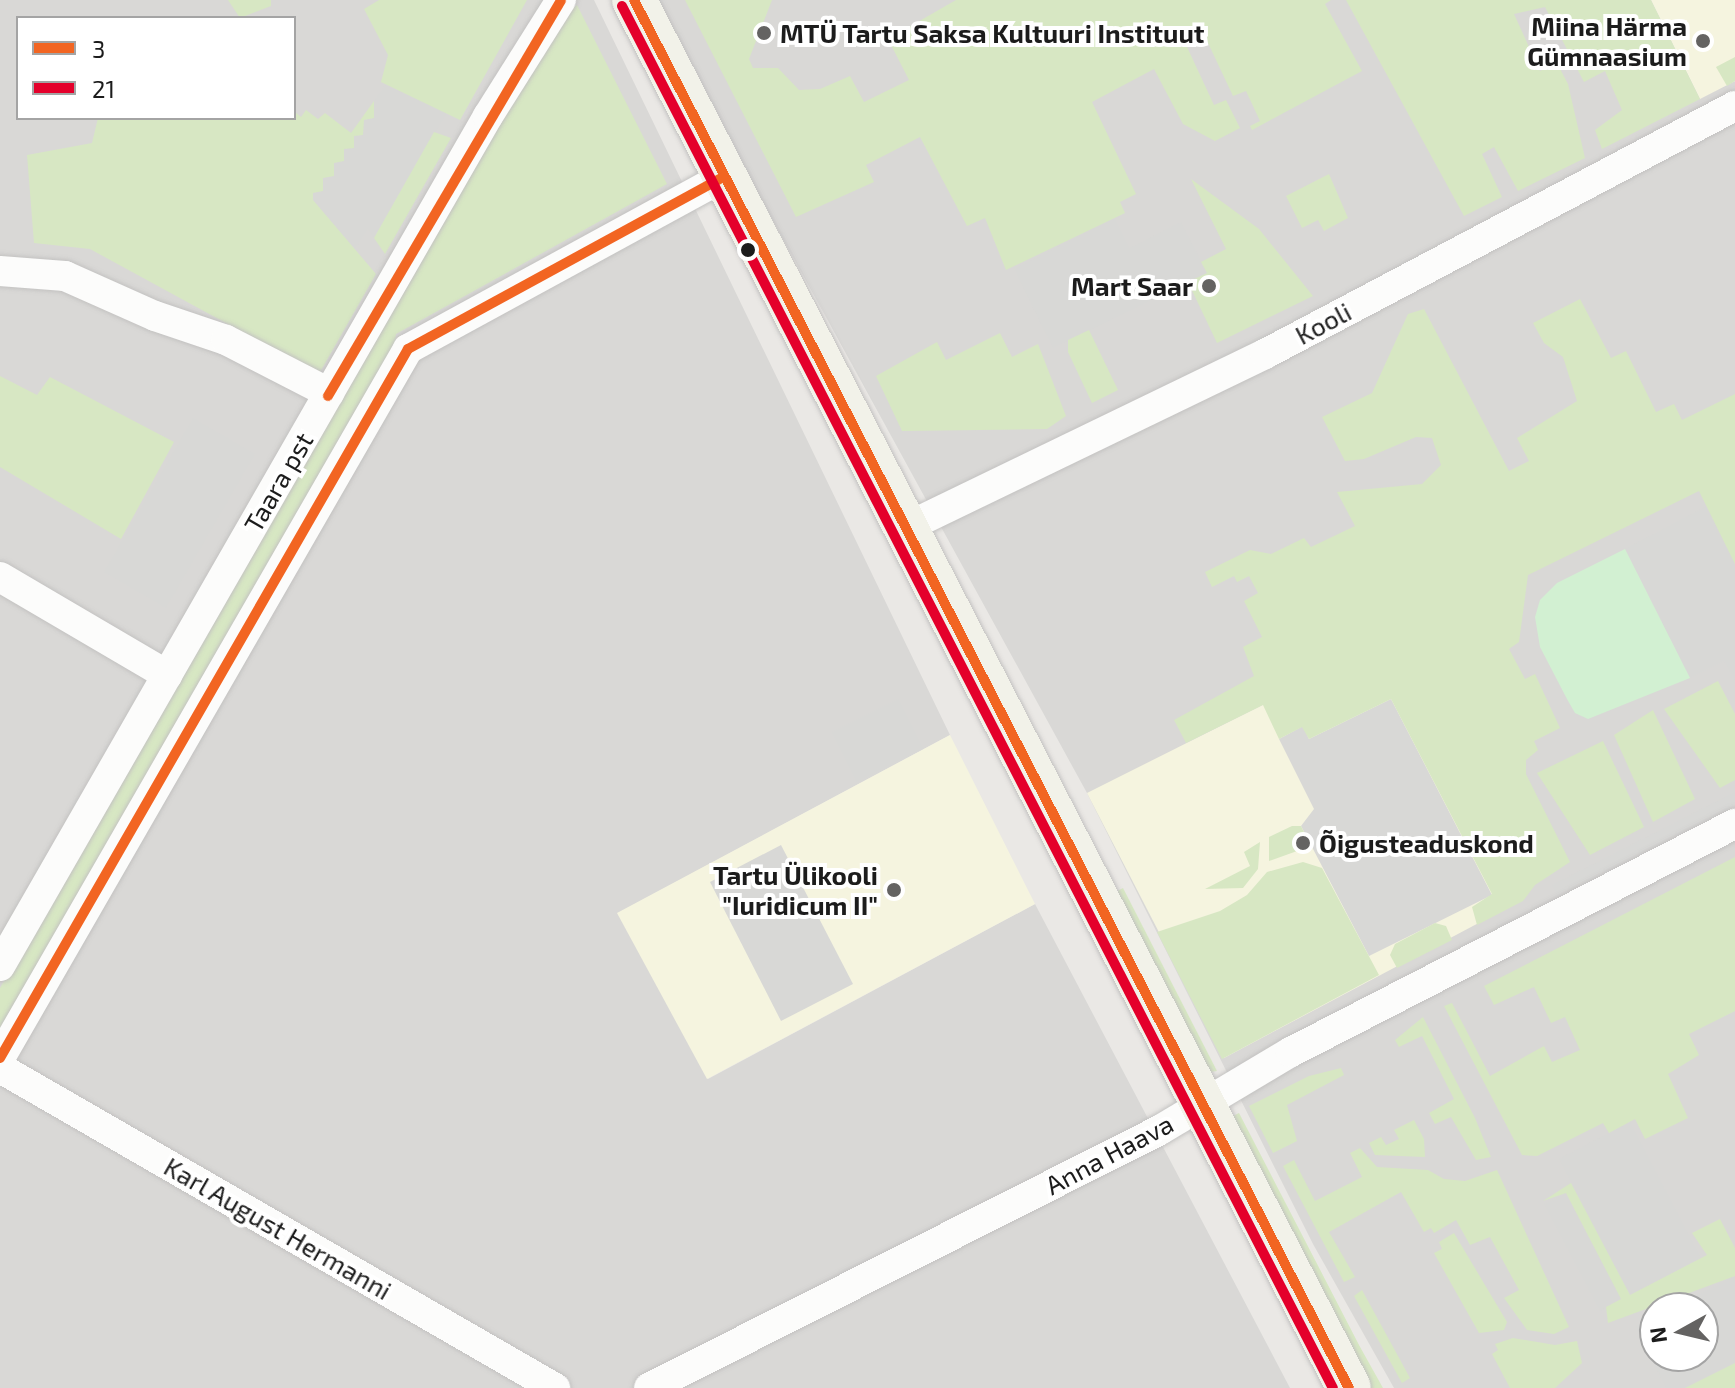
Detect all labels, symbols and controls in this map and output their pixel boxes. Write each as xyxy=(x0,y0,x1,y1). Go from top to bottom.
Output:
place label: Miina Härma Gümnaasium xyxy=(1527,10,1687,72)
legend xyxy=(16,16,296,120)
place label: MTÜ Tartu Saksa Kultuuri Instituut xyxy=(780,17,1205,49)
marker: MTÜ Tartu Saksa Kultuuri Instituut xyxy=(755,24,773,42)
marker: Miina Härma Gümnaasium xyxy=(1694,32,1712,50)
text: 3 xyxy=(92,34,105,63)
text: 21 xyxy=(92,74,115,103)
unlabelled marker xyxy=(740,242,756,258)
place label: Mart Saar xyxy=(1071,270,1193,302)
marker: Mart Saar xyxy=(1200,277,1218,295)
street label: Kooli xyxy=(1290,295,1356,351)
street label: Taara pst xyxy=(237,427,319,537)
place label: Õigusteaduskond xyxy=(1319,827,1534,859)
marker: Õigusteaduskond xyxy=(1294,834,1312,852)
place label: Tartu Ülikooli "Iuridicum II" xyxy=(713,859,878,920)
marker: Tartu Ülikooli "Iuridicum II" xyxy=(885,881,903,899)
street label: Anna Haava xyxy=(1040,1107,1178,1201)
street label: Karl August Hermanni xyxy=(158,1150,398,1306)
north arrow xyxy=(1639,1292,1719,1372)
text: N xyxy=(1643,1325,1671,1345)

